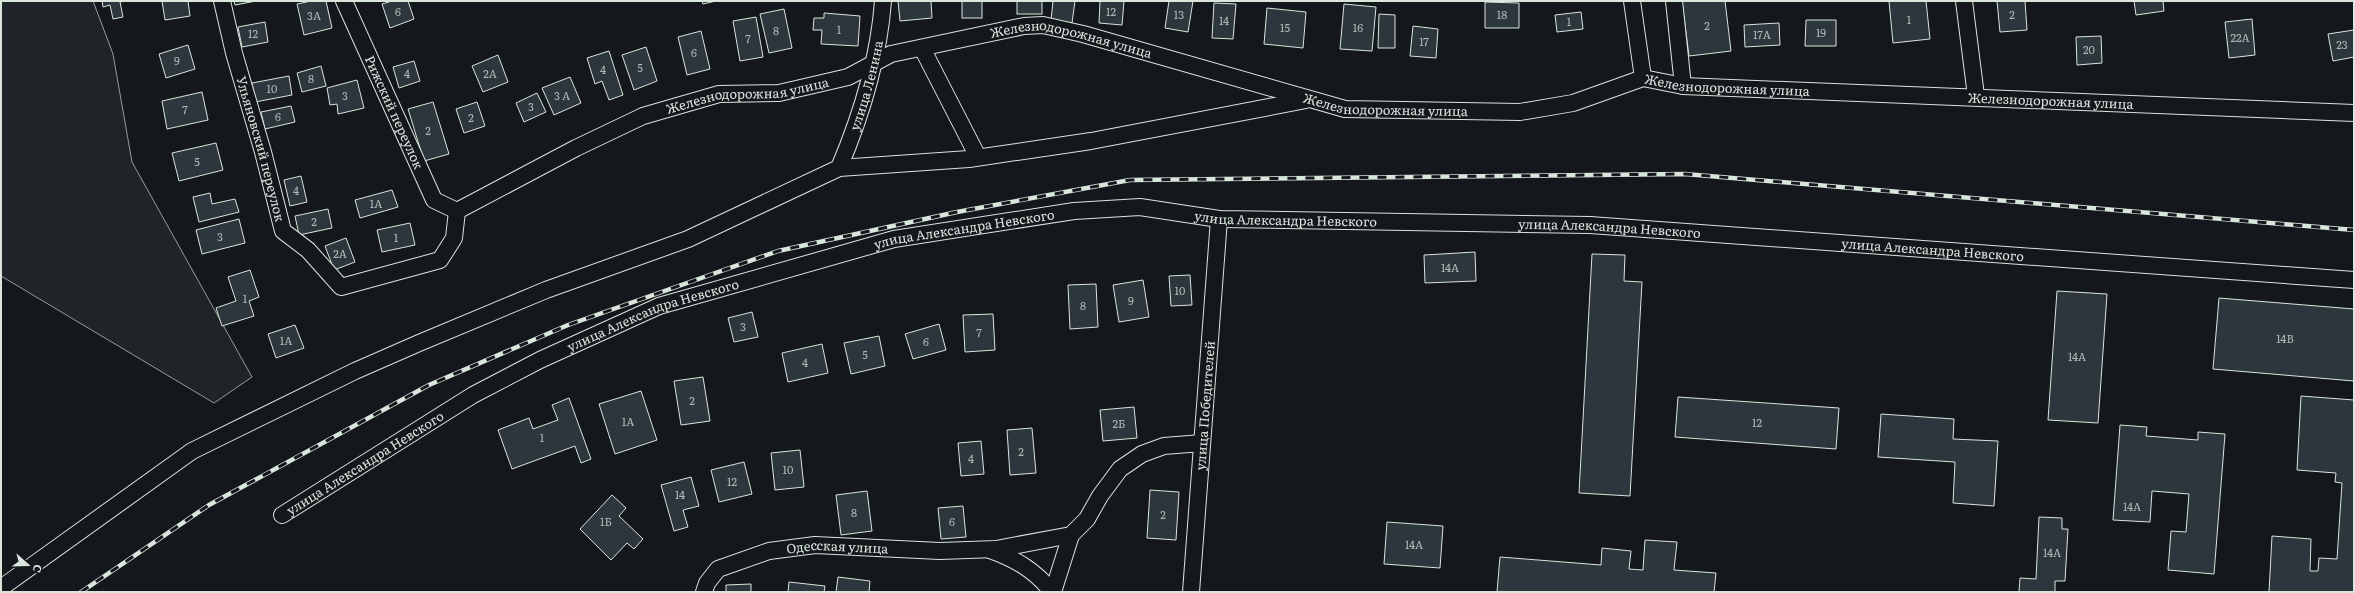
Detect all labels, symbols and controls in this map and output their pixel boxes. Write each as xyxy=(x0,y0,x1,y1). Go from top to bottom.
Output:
house number: 6 xyxy=(395,3,401,19)
house number: 12 xyxy=(1106,3,1116,19)
house number: 13 xyxy=(1174,6,1184,22)
house number: 18 xyxy=(1497,6,1507,22)
house number: 2 xyxy=(2009,6,2015,22)
house number: 3А xyxy=(307,7,321,23)
house number: 1 xyxy=(1907,11,1912,27)
house number: 14 xyxy=(1219,12,1229,28)
house number: 1 xyxy=(1567,13,1572,29)
street label: Железнодорожная улица xyxy=(988,15,1154,62)
house number: 2 xyxy=(1704,17,1710,33)
house number: 15 xyxy=(1280,19,1290,35)
house number: 16 xyxy=(1353,19,1363,35)
house number: 1 xyxy=(837,21,842,37)
house number: 8 xyxy=(773,22,779,38)
house number: 19 xyxy=(1816,24,1826,40)
house number: 12 xyxy=(248,25,258,41)
house number: 17А xyxy=(1753,26,1771,42)
house number: 22А xyxy=(2230,29,2250,45)
house number: 7 xyxy=(745,30,751,46)
house number: 17 xyxy=(1419,33,1429,49)
house number: 23 xyxy=(2336,36,2348,52)
street label: улица Ленина xyxy=(844,39,887,133)
house number: 20 xyxy=(2083,41,2095,57)
house number: 6 xyxy=(691,44,697,60)
house number: 9 xyxy=(174,52,180,68)
street label: Рижский переулок xyxy=(361,52,429,172)
house number: 5 xyxy=(637,59,643,75)
house number: 4 xyxy=(600,61,606,77)
house number: 4 xyxy=(404,65,410,81)
house number: 2А xyxy=(483,65,497,81)
street label: Железнодорожная улица xyxy=(1643,69,1810,100)
house number: 8 xyxy=(308,70,314,86)
street label: Железнодорожная улица xyxy=(663,72,831,118)
street label: Ульяновский переулок xyxy=(232,74,290,224)
house number: 10 xyxy=(267,80,277,96)
house number: 3 xyxy=(342,87,348,103)
house number: 3 А xyxy=(554,87,570,103)
street label: Железнодорожная улица xyxy=(1968,87,2134,113)
street label: Железнодорожная улица xyxy=(1301,88,1468,120)
house number: 3 xyxy=(528,98,534,114)
house number: 7 xyxy=(182,101,188,117)
house number: 6 xyxy=(275,108,281,124)
house number: 2 xyxy=(468,109,474,125)
house number: 2 xyxy=(425,122,431,138)
house number: 5 xyxy=(194,153,200,169)
house number: 4 xyxy=(293,182,299,198)
house number: 1А xyxy=(370,195,382,211)
street label: улица Александра Невского xyxy=(871,204,1056,253)
street label: улица Александра Невского xyxy=(1193,205,1378,231)
house number: 2 xyxy=(311,213,317,229)
street label: улица Александра Невского xyxy=(1518,214,1702,242)
house number: 3 xyxy=(217,228,223,244)
house number: 1 xyxy=(394,229,399,245)
street label: улица Александра Невского xyxy=(1841,233,2025,265)
house number: 2А xyxy=(333,245,347,261)
house number: 14А xyxy=(1441,259,1459,275)
street label: улица Александра Невского xyxy=(564,274,741,356)
house number: 10 xyxy=(1175,282,1185,298)
house number: 1 xyxy=(243,290,248,306)
house number: 9 xyxy=(1128,292,1134,308)
house number: 8 xyxy=(1080,297,1086,313)
house number: 3 xyxy=(740,318,746,334)
house number: 7 xyxy=(976,324,982,340)
house number: 14В xyxy=(2276,330,2294,346)
house number: 1А xyxy=(280,332,292,348)
house number: 6 xyxy=(923,333,929,349)
street label: улица Победителей xyxy=(1190,340,1219,471)
house number: 5 xyxy=(862,346,868,362)
house number: 14А xyxy=(2068,348,2086,364)
house number: 4 xyxy=(802,354,808,370)
house number: 2 xyxy=(689,392,695,408)
street label: улица Александра Невского xyxy=(282,406,448,519)
house number: 1А xyxy=(622,413,634,429)
house number: 12 xyxy=(1752,414,1762,430)
house number: 2Б xyxy=(1113,415,1125,431)
house number: 1 xyxy=(540,429,545,445)
house number: 2 xyxy=(1018,443,1024,459)
house number: 4 xyxy=(968,450,974,466)
house number: 10 xyxy=(783,461,793,477)
house number: 12 xyxy=(727,473,737,489)
house number: 14 xyxy=(675,486,685,502)
house number: 14А xyxy=(2123,498,2141,514)
house number: 8 xyxy=(851,504,857,520)
house number: 2 xyxy=(1160,506,1166,522)
house number: 1Б xyxy=(600,513,612,529)
house number: 6 xyxy=(949,513,955,529)
street label: Одесская улица xyxy=(785,535,889,558)
house number: 14А xyxy=(1405,536,1423,552)
house number: 14А xyxy=(2043,544,2061,560)
north arrow xyxy=(8,545,48,585)
text: С xyxy=(29,562,47,575)

